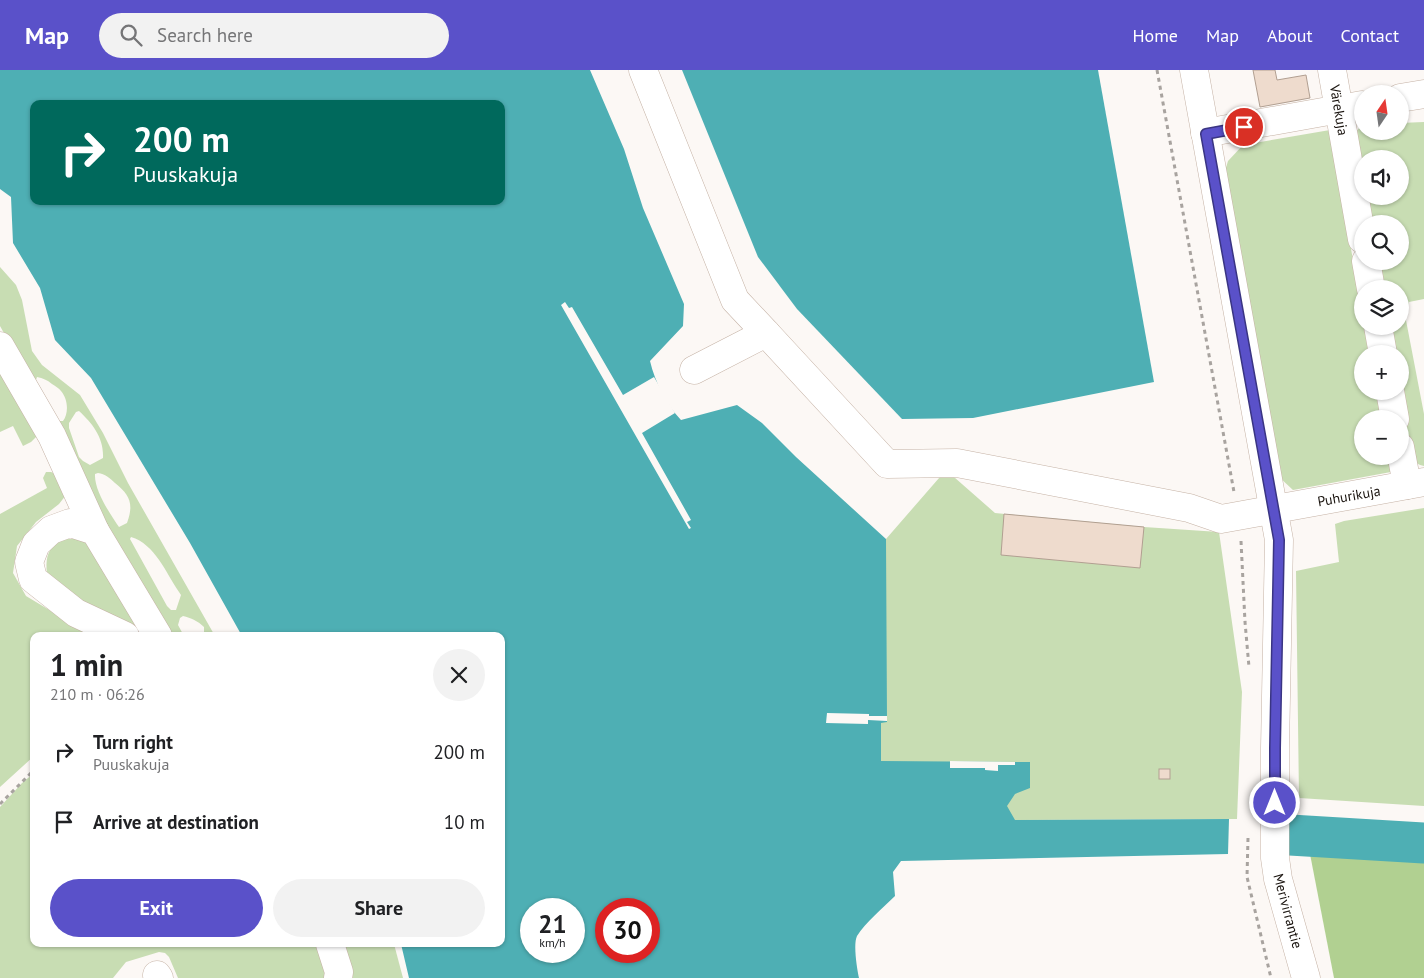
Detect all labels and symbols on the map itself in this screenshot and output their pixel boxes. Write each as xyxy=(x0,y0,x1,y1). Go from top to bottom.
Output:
street label: Värekuja xyxy=(1326,82,1352,137)
north arrow xyxy=(1354,85,1409,140)
pin xyxy=(1223,106,1265,148)
street label: Puhurikuja xyxy=(1316,482,1382,510)
position arrow xyxy=(1248,776,1300,828)
street label: Merivirrantie xyxy=(1269,872,1307,950)
speed limit sign: 30 xyxy=(595,898,660,963)

